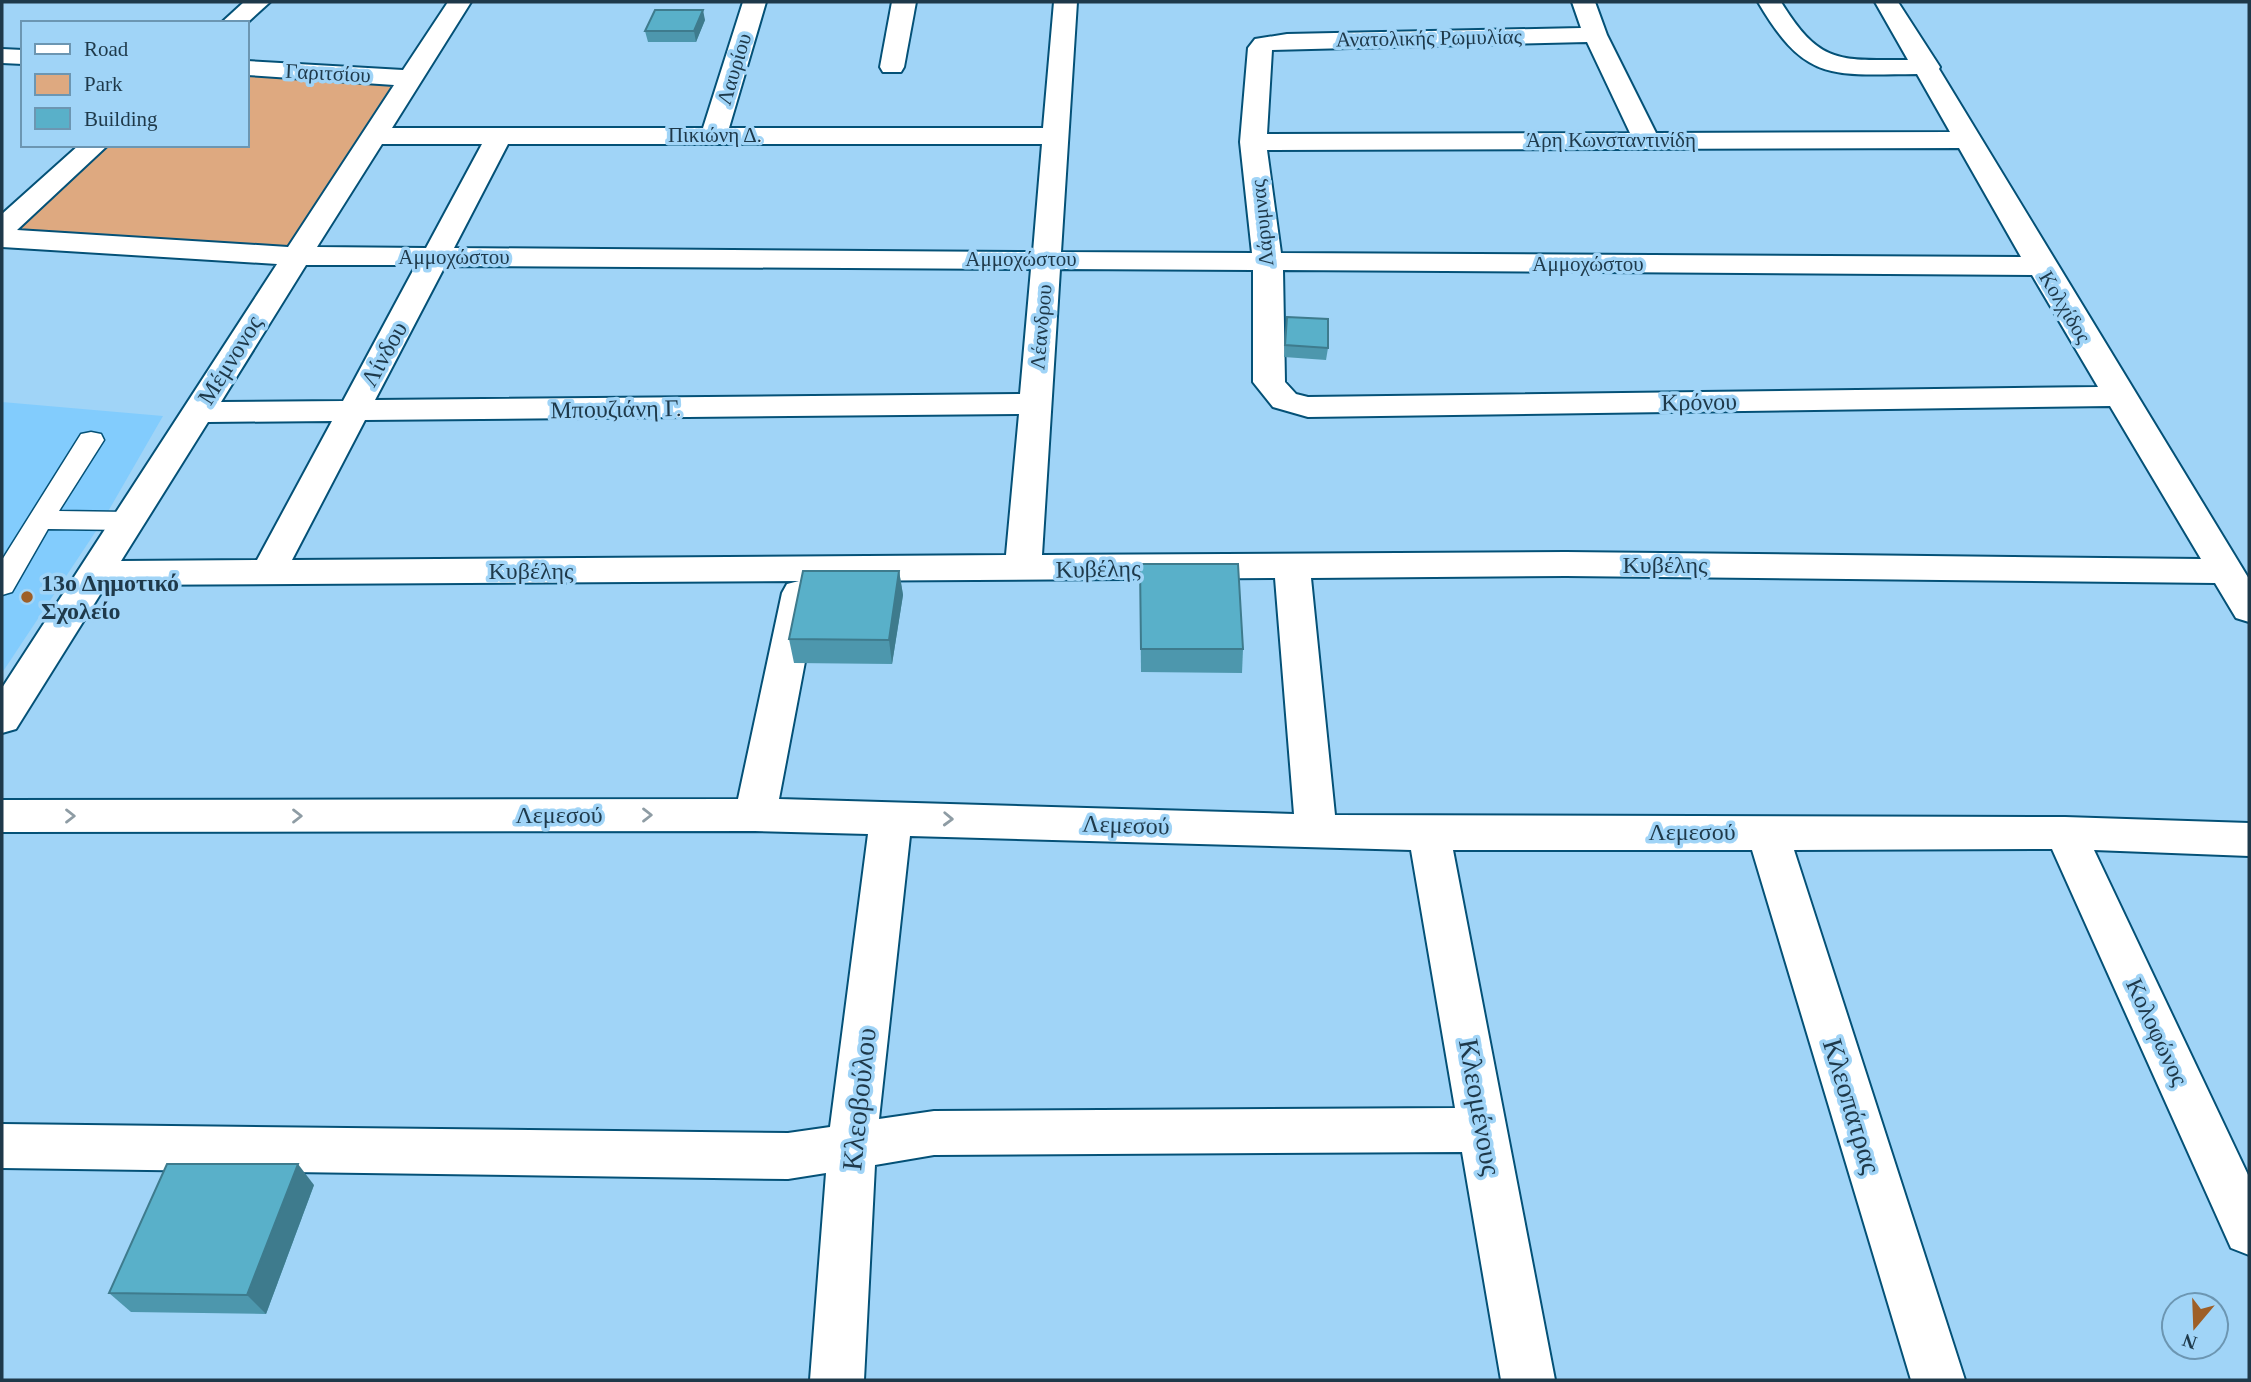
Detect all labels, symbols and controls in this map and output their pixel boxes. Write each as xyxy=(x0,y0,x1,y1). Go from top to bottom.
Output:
legend xyxy=(21,21,248,147)
street label: Ανατολικής Ρωμυλίας xyxy=(1336,24,1523,52)
street label: Λαυρίου xyxy=(712,30,756,108)
text: Road xyxy=(84,37,129,61)
street label: Γαριτσίου xyxy=(285,59,371,87)
text: Park xyxy=(84,72,123,96)
text: Building xyxy=(84,107,158,131)
street label: Πικιώνη Δ. xyxy=(668,123,762,147)
street label: Άρη Κωνσταντινίδη xyxy=(1526,128,1696,152)
street label: Λάρυμνας xyxy=(1245,178,1278,268)
street label: Αμμοχώστου xyxy=(398,245,510,269)
street label: Αμμοχώστου xyxy=(965,247,1077,271)
street label: Αμμοχώστου xyxy=(1532,252,1644,276)
street label: Κολχίδος xyxy=(2034,267,2096,348)
street label: Λέανδρου xyxy=(1025,283,1057,371)
street label: Μέμνονος xyxy=(193,311,268,409)
street label: Λίνδου xyxy=(356,317,412,391)
street label: Κρόνου xyxy=(1661,388,1737,416)
street label: Μπουζιάνη Γ. xyxy=(550,395,682,423)
street label: Κυβέλης xyxy=(1623,552,1708,578)
street label: Κυβέλης xyxy=(1055,555,1141,583)
street label: Κυβέλης xyxy=(489,558,574,584)
place label: 13ο Δημοτικό Σχολείο xyxy=(41,570,179,624)
marker: 13ο Δημοτικό Σχολείο xyxy=(19,589,35,605)
street label: Λεμεσού xyxy=(515,802,603,828)
one-way arrow xyxy=(643,807,653,823)
one-way arrow xyxy=(65,808,76,824)
one-way arrow xyxy=(293,808,303,824)
street label: Λεμεσού xyxy=(1082,810,1170,840)
one-way arrow xyxy=(943,812,954,827)
street label: Λεμεσού xyxy=(1648,819,1736,845)
street label: Κολοφώνος xyxy=(2121,974,2193,1090)
street label: Κλεοβούλου xyxy=(836,1026,882,1172)
street label: Κλεοπάτρας xyxy=(1817,1035,1887,1177)
street label: Κλεομένους xyxy=(1453,1036,1507,1178)
north arrow xyxy=(2160,1291,2230,1361)
text: N xyxy=(2179,1329,2200,1354)

